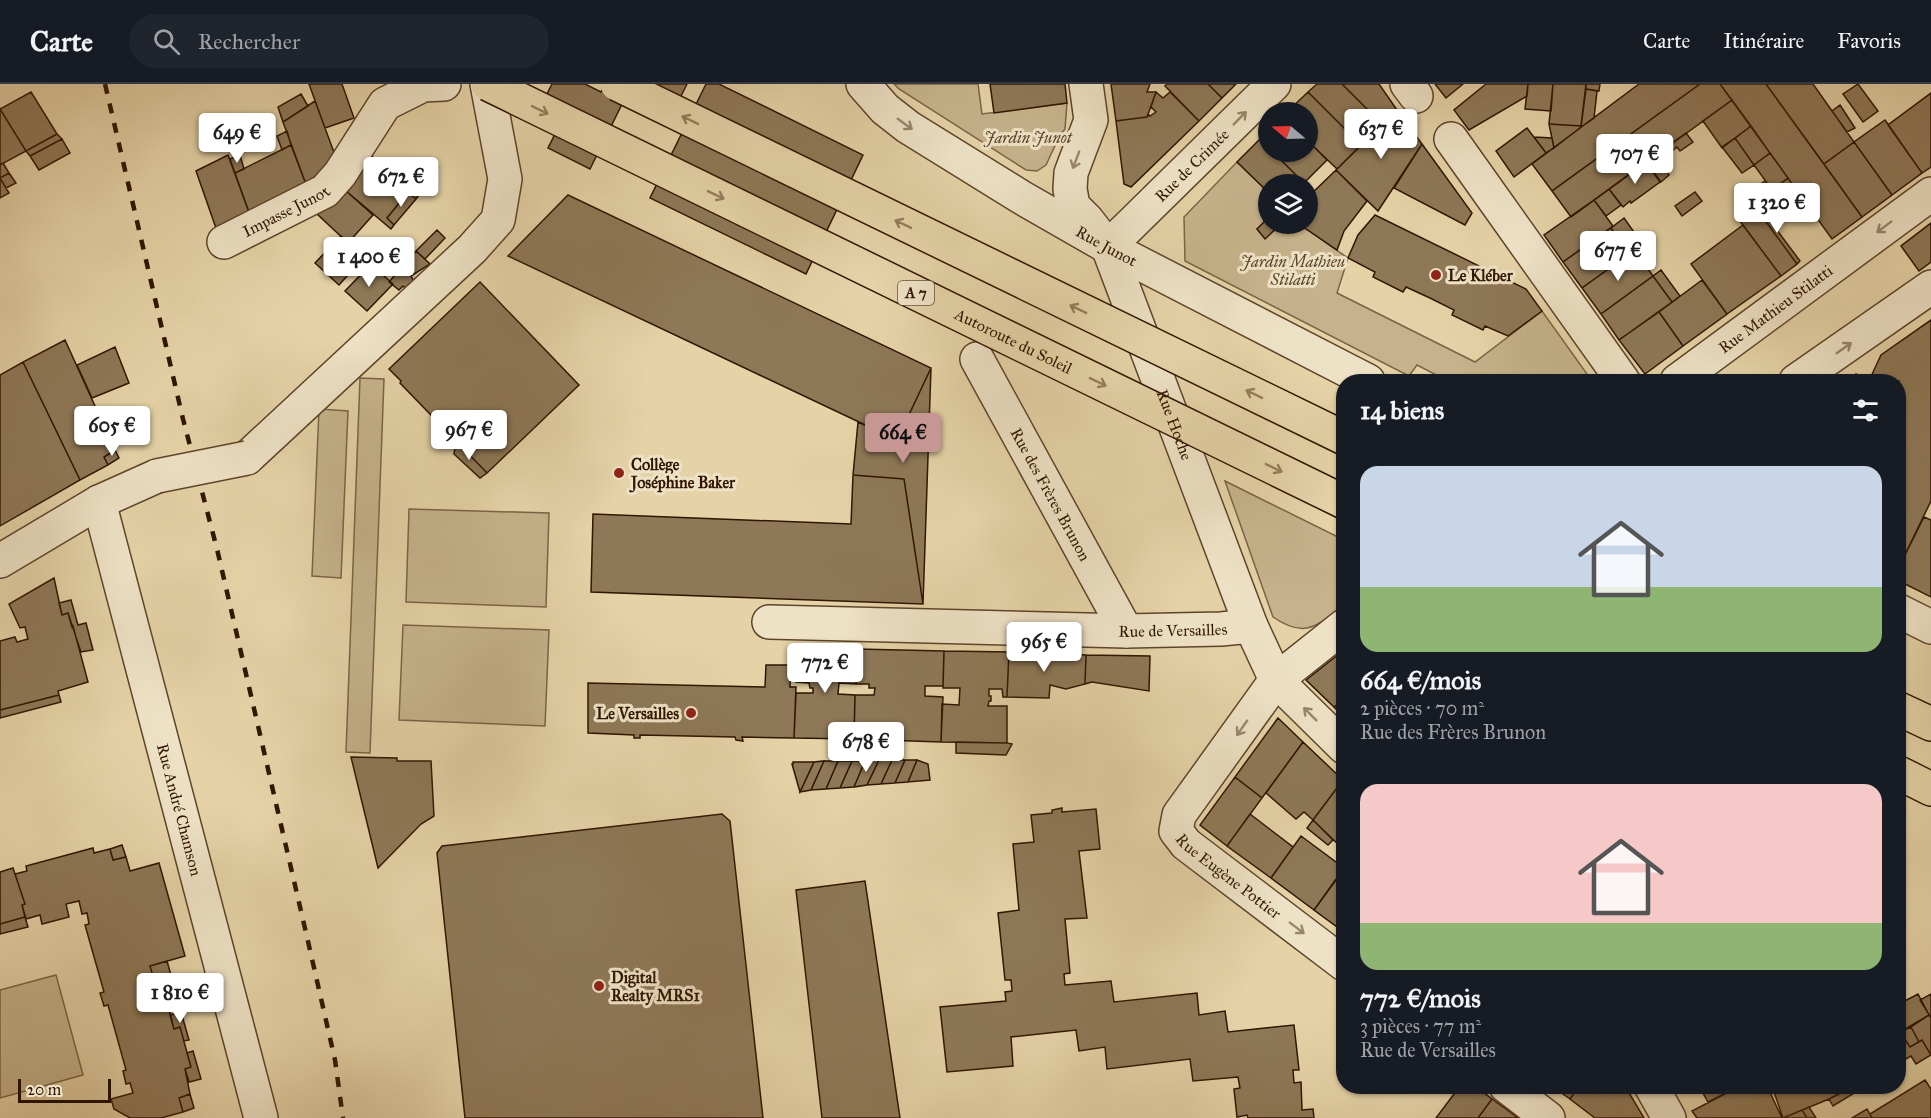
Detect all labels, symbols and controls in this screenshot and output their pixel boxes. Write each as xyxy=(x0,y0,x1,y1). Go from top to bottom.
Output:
search box xyxy=(129,14,549,68)
text: Carte xyxy=(30,24,93,59)
icon: search xyxy=(150,25,183,58)
text: Rechercher xyxy=(198,28,300,55)
text: Carte xyxy=(1643,28,1690,54)
text: Itinéraire xyxy=(1723,28,1804,54)
text: Favoris xyxy=(1837,28,1901,54)
north arrow xyxy=(1258,102,1318,162)
map controls xyxy=(1258,102,1318,234)
one-way arrow xyxy=(531,104,549,116)
pin: 637 € xyxy=(1339,109,1423,160)
one-way arrow xyxy=(1232,111,1247,125)
pin: 649 € xyxy=(195,113,279,164)
one-way arrow xyxy=(681,113,699,125)
text: 637 € xyxy=(1358,116,1404,140)
one-way arrow xyxy=(896,118,912,130)
text: 649 € xyxy=(213,120,261,144)
street label: Rue de Crimée xyxy=(1151,124,1233,205)
park label: Jardin Junot xyxy=(983,128,1073,147)
pin: 707 € xyxy=(1593,134,1677,185)
text: 707 € xyxy=(1610,141,1660,165)
one-way arrow xyxy=(1069,151,1080,169)
pin: 672 € xyxy=(359,157,443,208)
text: 672 € xyxy=(377,164,425,188)
button: layers xyxy=(1258,174,1318,234)
street label: Impasse Junot xyxy=(239,182,334,241)
pin: 1 320 € xyxy=(1722,183,1832,234)
one-way arrow xyxy=(706,190,724,202)
text: 1 320 € xyxy=(1748,190,1806,214)
one-way arrow xyxy=(894,217,912,229)
street label: Rue Junot xyxy=(1073,221,1141,270)
one-way arrow xyxy=(1876,221,1892,234)
pin: 677 € xyxy=(1576,231,1660,282)
pin: 1 400 € xyxy=(314,237,424,288)
text: 677 € xyxy=(1594,238,1642,262)
text: 1 400 € xyxy=(337,244,401,268)
park label: Jardin Mathieu Stilatti xyxy=(1240,252,1345,289)
street label: Rue Mathieu Stilatti xyxy=(1715,260,1836,357)
place label: Le Kléber xyxy=(1448,266,1514,285)
marker: Le Kléber xyxy=(1429,268,1443,282)
road number: A 7 xyxy=(898,281,934,305)
one-way arrow xyxy=(1070,302,1088,314)
street label: Autoroute du Soleil xyxy=(951,304,1076,378)
one-way arrow xyxy=(1835,342,1851,354)
one-way arrow xyxy=(1089,377,1107,389)
street label: Rue Hoche xyxy=(1153,387,1197,463)
one-way arrow xyxy=(1245,388,1263,400)
text: 14 biens xyxy=(1360,394,1444,426)
icon: filters xyxy=(1849,394,1882,427)
pin: 605 € xyxy=(70,406,154,457)
pin: 967 € xyxy=(427,410,511,461)
text: 605 € xyxy=(88,413,136,437)
pin: 664 € xyxy=(861,413,945,464)
text: 967 € xyxy=(445,417,493,441)
text: 664 € xyxy=(879,420,927,444)
street label: Rue des Frères Brunon xyxy=(1007,424,1095,564)
place label: Collège Joséphine Baker xyxy=(629,455,736,493)
one-way arrow xyxy=(1264,462,1282,474)
marker: Collège Joséphine Baker xyxy=(612,466,626,480)
icon: home xyxy=(1567,505,1675,613)
street label: Rue de Versailles xyxy=(1118,619,1228,641)
pin: 965 € xyxy=(1002,622,1086,673)
text: 965 € xyxy=(1021,629,1067,653)
pin: 772 € xyxy=(783,643,867,694)
text: 772 € xyxy=(801,650,849,674)
text: 664 €/mois xyxy=(1360,664,1481,696)
text: 2 pièces · 70 m² xyxy=(1360,696,1484,720)
place label: Le Versailles xyxy=(596,704,679,723)
marker: Le Versailles xyxy=(684,706,698,720)
one-way arrow xyxy=(1302,706,1317,721)
one-way arrow xyxy=(1236,719,1248,735)
text: Rue des Frères Brunon xyxy=(1360,720,1546,744)
pin: 678 € xyxy=(824,722,908,773)
text: 678 € xyxy=(842,729,890,753)
street label: Rue André Chamson xyxy=(153,741,206,878)
icon: home xyxy=(1567,823,1675,931)
street label: Rue Eugène Pottier xyxy=(1172,830,1285,922)
one-way arrow xyxy=(1288,921,1304,934)
place label: Digital Realty MRS1 xyxy=(611,968,700,1006)
pin: 1 810 € xyxy=(125,973,235,1024)
marker: Digital Realty MRS1 xyxy=(592,979,606,993)
text: 1 810 € xyxy=(151,980,209,1004)
text: 772 €/mois xyxy=(1360,982,1481,1014)
text: 3 pièces · 77 m² xyxy=(1360,1014,1481,1038)
text: Rue de Versailles xyxy=(1360,1038,1496,1062)
scale bar xyxy=(18,1076,111,1104)
text: 20 m xyxy=(27,1080,61,1099)

